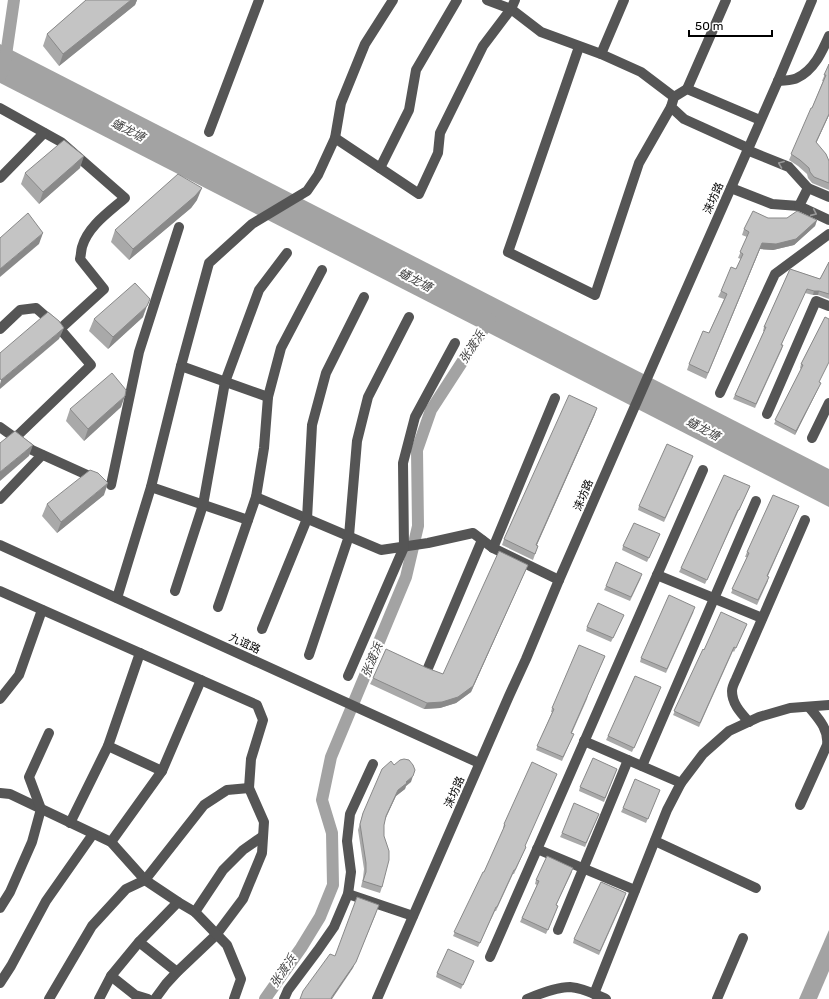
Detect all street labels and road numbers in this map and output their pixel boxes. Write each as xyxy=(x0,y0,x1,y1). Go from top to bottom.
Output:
street label: 涞坊路 xyxy=(701,180,726,216)
street label: 涞坊路 xyxy=(571,477,596,513)
street label: 九谊路 xyxy=(227,631,262,656)
street label: 涞坊路 xyxy=(442,774,467,810)

